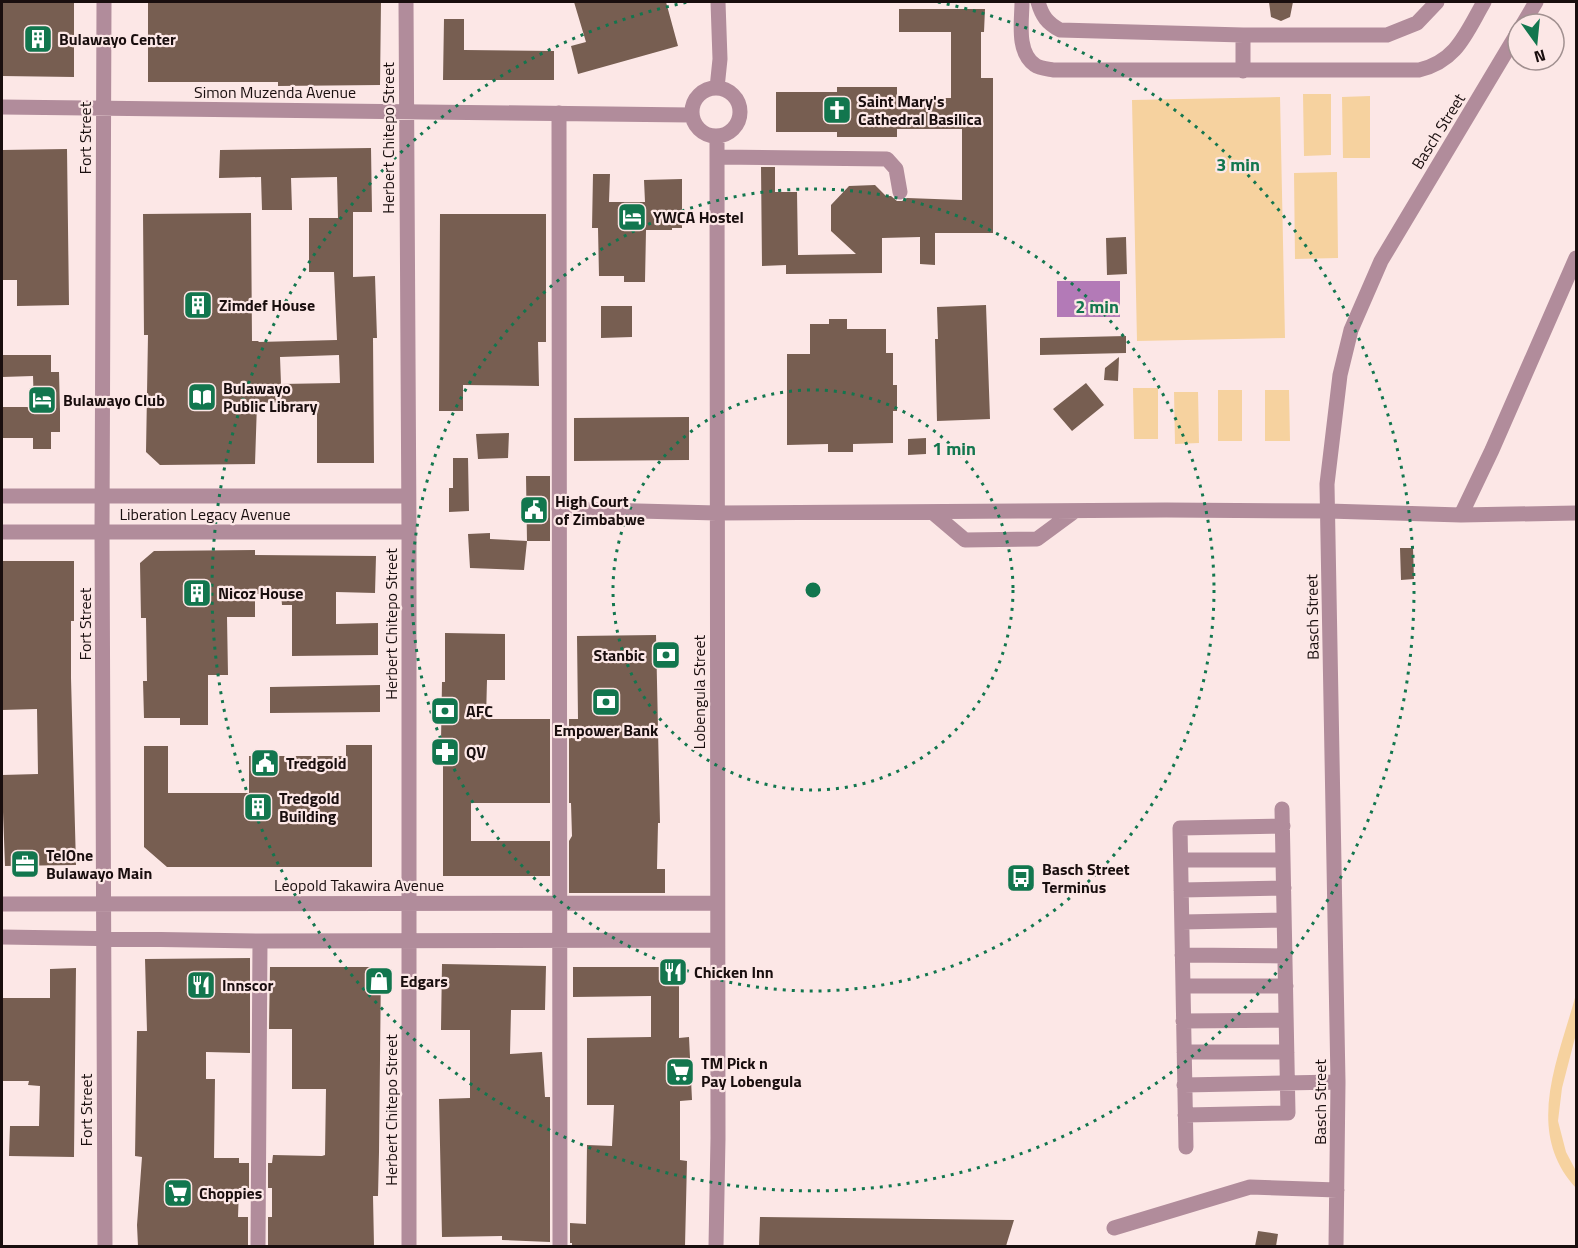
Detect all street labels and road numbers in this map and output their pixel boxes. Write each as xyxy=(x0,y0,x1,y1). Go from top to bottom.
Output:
street label: Herbert Chitepo Street xyxy=(376,62,400,214)
street label: Simon Muzenda Avenue xyxy=(194,80,356,104)
street label: Basch Street xyxy=(1405,88,1471,174)
street label: Fort Street xyxy=(73,101,97,174)
street label: Liberation Legacy Avenue xyxy=(119,502,291,526)
street label: Herbert Chitepo Street xyxy=(379,548,403,700)
street label: Basch Street xyxy=(1299,574,1325,660)
street label: Fort Street xyxy=(73,587,97,660)
street label: Lobengula Street xyxy=(687,634,711,749)
street label: Leopold Takawira Avenue xyxy=(274,873,444,897)
street label: Herbert Chitepo Street xyxy=(379,1034,403,1186)
street label: Basch Street xyxy=(1308,1059,1332,1145)
street label: Fort Street xyxy=(74,1073,98,1146)

